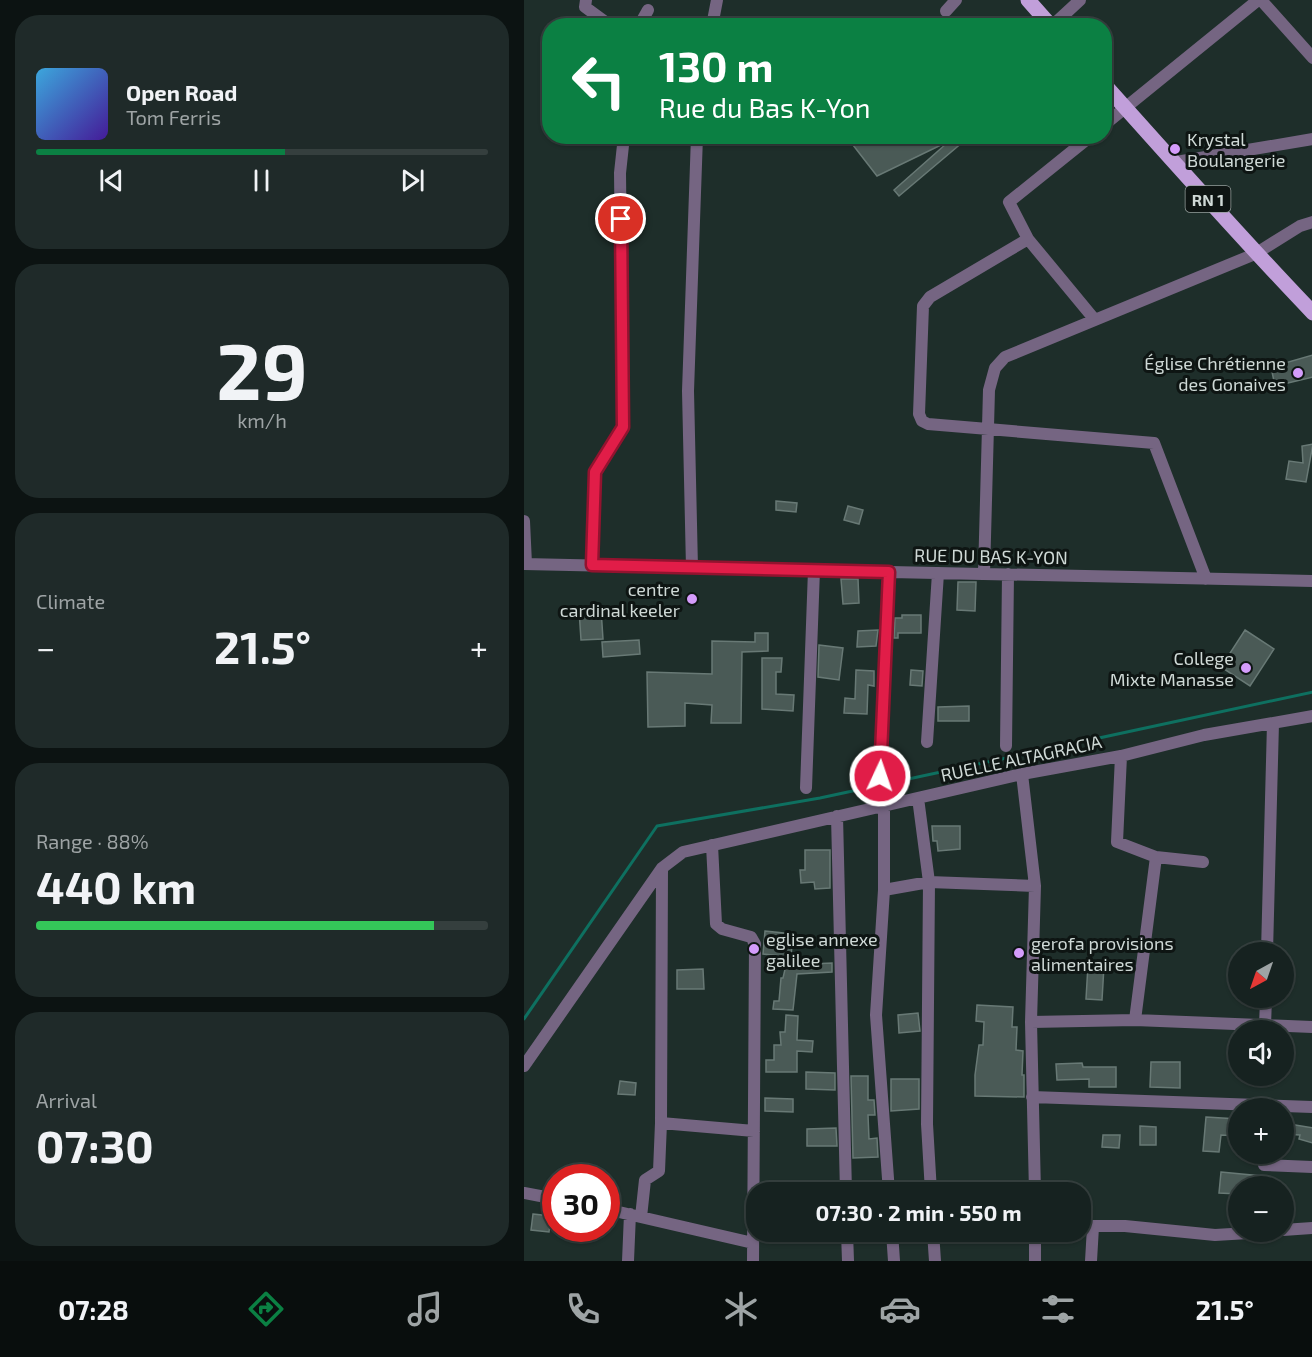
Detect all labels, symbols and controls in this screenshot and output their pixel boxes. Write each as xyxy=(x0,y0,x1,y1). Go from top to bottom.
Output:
text: 130 m xyxy=(659,40,774,90)
icon: left xyxy=(560,42,638,120)
text: Open Road xyxy=(126,79,238,105)
text: Rue du Bas K-Yon xyxy=(659,91,871,123)
text: Tom Ferris xyxy=(126,105,221,129)
place label: Krystal Boulangerie xyxy=(1187,128,1285,171)
marker: Krystal Boulangerie xyxy=(1168,142,1182,156)
icon: previous xyxy=(95,164,128,197)
icon: pause xyxy=(245,164,278,197)
icon: next xyxy=(396,164,429,197)
road number: RN 1 xyxy=(1186,186,1230,212)
pin xyxy=(595,193,646,244)
icon: arrive xyxy=(604,202,637,235)
text: 29 xyxy=(216,322,308,416)
place label: Église Chrétienne des Gonaives xyxy=(1144,352,1286,395)
marker: Église Chrétienne des Gonaives xyxy=(1291,366,1305,380)
text: km/h xyxy=(237,408,287,432)
street label: RUE DU BAS K-YON xyxy=(914,544,1068,568)
place label: centre cardinal keeler xyxy=(560,578,680,621)
text: Climate xyxy=(36,589,105,613)
marker: centre cardinal keeler xyxy=(685,592,699,606)
text: 21.5° xyxy=(214,619,311,673)
text: − xyxy=(36,627,55,667)
text: + xyxy=(470,627,488,667)
place label: College Mixte Manasse xyxy=(1110,647,1234,690)
marker: College Mixte Manasse xyxy=(1239,661,1253,675)
street label: RUELLE ALTAGRACIA xyxy=(938,730,1104,786)
position arrow xyxy=(848,744,912,808)
text: Range · 88% xyxy=(36,829,149,853)
text: 440 km xyxy=(36,859,196,913)
place label: eglise annexe galilee xyxy=(766,928,878,971)
place label: gerofa provisions alimentaires xyxy=(1031,932,1174,975)
marker: eglise annexe galilee xyxy=(747,942,761,956)
north arrow xyxy=(1228,942,1294,1008)
map controls xyxy=(1228,942,1294,1242)
marker: gerofa provisions alimentaires xyxy=(1012,946,1026,960)
button: sound xyxy=(1228,1020,1294,1086)
text: Arrival xyxy=(36,1088,97,1112)
button: + xyxy=(1228,1098,1294,1164)
text: 07:30 xyxy=(36,1118,154,1172)
speed limit sign: 30 xyxy=(542,1164,620,1242)
button: − xyxy=(1228,1176,1294,1242)
text: 07:30 · 2 min · 550 m xyxy=(815,1199,1022,1225)
icon: directions xyxy=(245,1288,287,1330)
icon: music xyxy=(404,1288,446,1330)
icon: phone xyxy=(562,1288,604,1330)
icon: climate xyxy=(720,1288,762,1330)
icon: car xyxy=(879,1288,921,1330)
icon: filters xyxy=(1037,1288,1079,1330)
text: 07:28 xyxy=(58,1293,129,1325)
text: 21.5° xyxy=(1196,1293,1254,1325)

